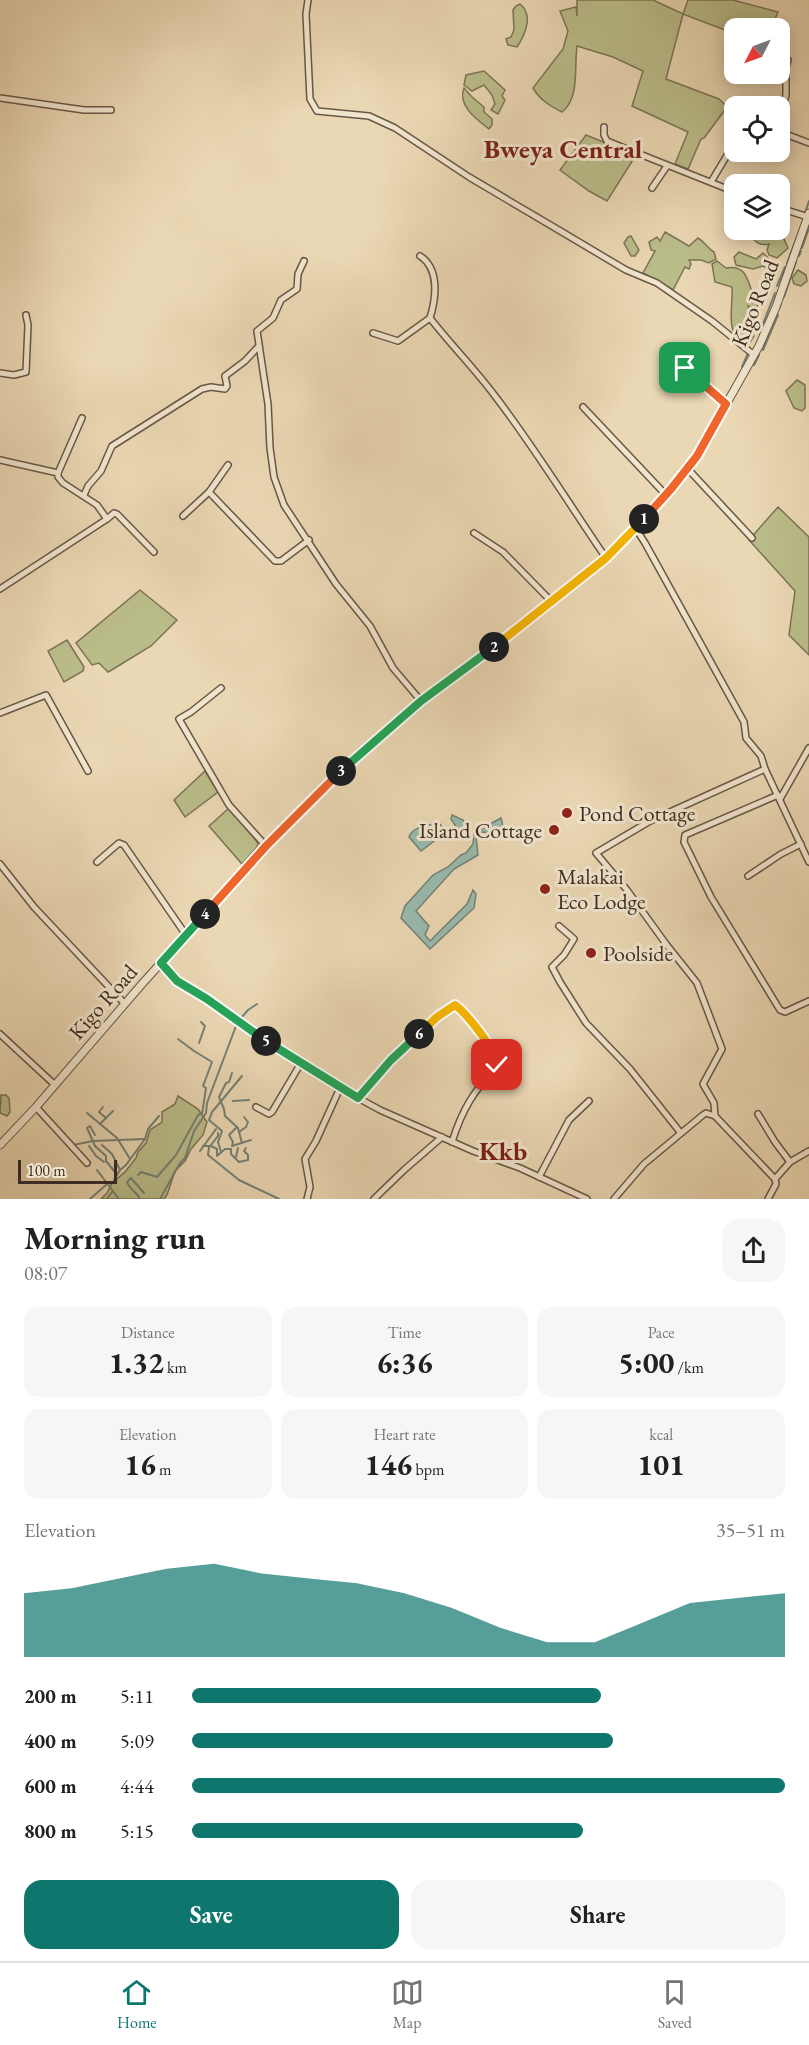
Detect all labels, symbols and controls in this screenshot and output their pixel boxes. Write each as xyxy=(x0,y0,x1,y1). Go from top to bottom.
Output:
north arrow xyxy=(724,18,790,84)
map controls xyxy=(724,18,790,240)
button: locate xyxy=(724,96,790,162)
district label: Bweya Central xyxy=(484,132,642,166)
button: layers xyxy=(724,174,790,240)
street label: Kigo Road xyxy=(724,254,786,351)
pin xyxy=(659,342,710,393)
icon: arrive xyxy=(668,351,701,384)
pin: 1 xyxy=(629,504,659,534)
text: 1 xyxy=(640,508,648,529)
pin: 2 xyxy=(479,632,509,662)
text: 2 xyxy=(490,636,498,657)
pin: 3 xyxy=(326,756,356,786)
text: 3 xyxy=(337,760,345,781)
place label: Pond Cottage xyxy=(579,799,696,828)
marker: Pond Cottage xyxy=(560,806,574,820)
place label: Island Cottage xyxy=(419,816,542,845)
marker: Island Cottage xyxy=(547,823,561,837)
place label: Malakai Eco Lodge xyxy=(557,862,646,916)
marker: Malakai Eco Lodge xyxy=(538,882,552,896)
pin: 4 xyxy=(190,899,220,929)
text: 4 xyxy=(201,903,209,924)
place label: Poolside xyxy=(603,939,673,968)
marker: Poolside xyxy=(584,946,598,960)
street label: Kigo Road xyxy=(62,957,144,1046)
pin: 6 xyxy=(404,1019,434,1049)
text: 6 xyxy=(415,1023,423,1044)
pin: 5 xyxy=(251,1026,281,1056)
text: 5 xyxy=(262,1030,270,1051)
pin xyxy=(471,1039,522,1090)
icon: check xyxy=(480,1048,513,1081)
district label: Kkb xyxy=(479,1134,527,1168)
scale bar xyxy=(18,1157,117,1184)
text: 100 m xyxy=(27,1160,66,1181)
text: Morning run xyxy=(24,1216,206,1259)
button: share xyxy=(722,1219,785,1282)
text: 08:07 xyxy=(24,1260,67,1286)
text: Distance xyxy=(121,1322,175,1343)
text: Time xyxy=(388,1322,421,1343)
text: Pace xyxy=(648,1322,675,1343)
text: 1.32 xyxy=(109,1343,164,1382)
text: 6:36 xyxy=(376,1343,433,1382)
text: 5:00 xyxy=(618,1343,674,1382)
text: km xyxy=(164,1357,187,1378)
text: /km xyxy=(674,1357,704,1378)
text: Elevation xyxy=(119,1424,177,1445)
text: Heart rate xyxy=(373,1424,436,1445)
text: kcal xyxy=(649,1424,673,1445)
text: 16 xyxy=(124,1445,156,1484)
text: 146 xyxy=(365,1445,412,1484)
text: 101 xyxy=(637,1445,685,1484)
text: m xyxy=(156,1459,172,1480)
text: bpm xyxy=(412,1459,444,1480)
text: Elevation xyxy=(24,1517,96,1543)
text: 35–51 m xyxy=(716,1517,785,1543)
text: 200 m xyxy=(24,1683,77,1709)
text: 5:11 xyxy=(120,1683,154,1709)
text: 400 m xyxy=(24,1728,77,1754)
text: 5:09 xyxy=(120,1728,154,1754)
text: 600 m xyxy=(24,1773,77,1799)
text: 4:44 xyxy=(120,1773,154,1799)
text: 800 m xyxy=(24,1818,77,1844)
text: 5:15 xyxy=(120,1818,154,1844)
button: Save xyxy=(24,1880,399,1949)
button: Share xyxy=(411,1880,785,1949)
tab: Home xyxy=(117,1976,157,2033)
tab: Map xyxy=(391,1976,424,2033)
tab: Saved xyxy=(658,1976,692,2033)

